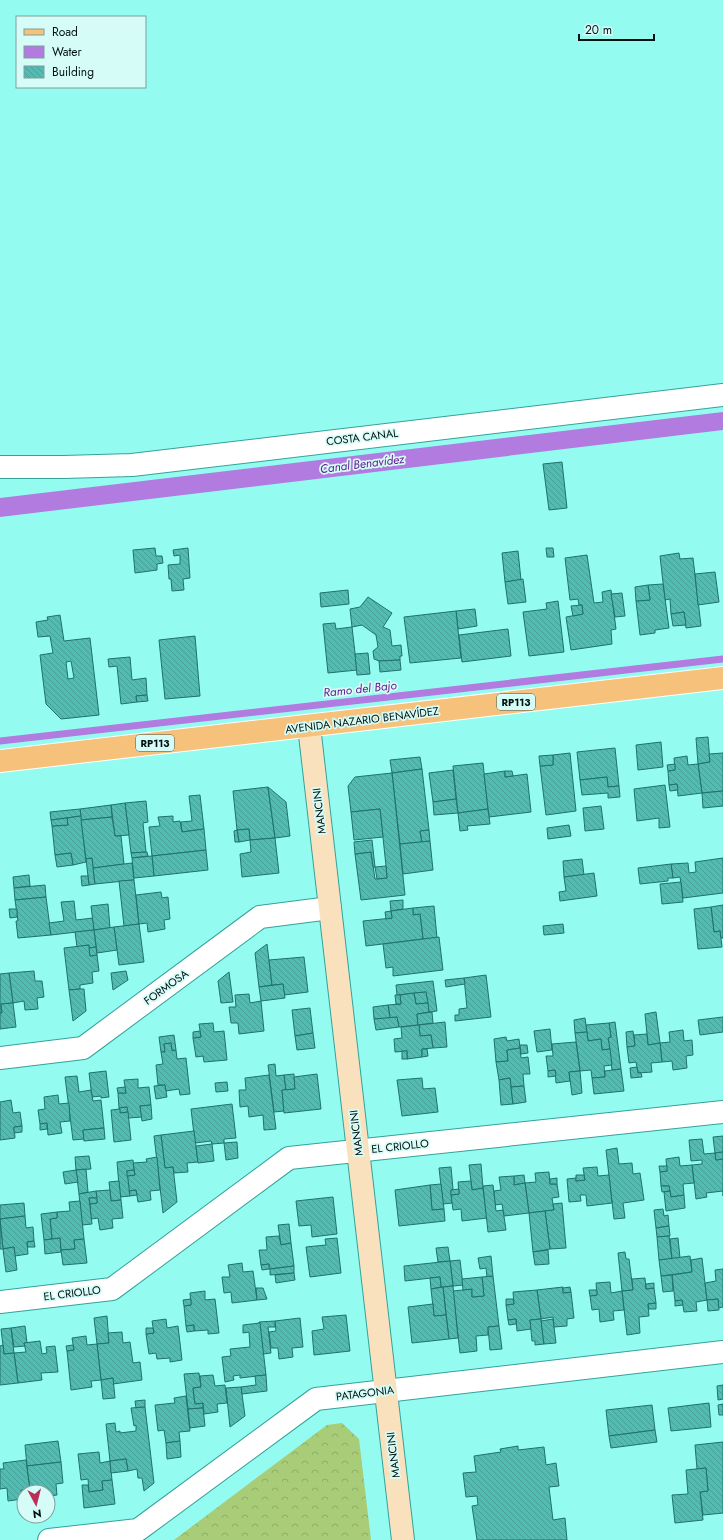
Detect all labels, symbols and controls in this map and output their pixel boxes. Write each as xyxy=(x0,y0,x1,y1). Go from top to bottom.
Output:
legend xyxy=(16,16,146,88)
scale bar xyxy=(579,16,654,42)
text: 20 m xyxy=(585,21,612,39)
text: Road xyxy=(52,23,78,41)
text: Water xyxy=(52,43,83,61)
text: Building xyxy=(52,63,94,81)
street label: COSTA CANAL xyxy=(325,425,399,449)
water label: Canal Benavídez xyxy=(319,450,406,478)
water label: Ramo del Bajo xyxy=(322,676,398,702)
road number: RP113 xyxy=(497,694,535,710)
street label: AVENIDA NAZARIO BENAVÍDEZ xyxy=(284,703,440,737)
road number: RP113 xyxy=(136,735,174,751)
street label: MANCINI xyxy=(308,787,330,835)
street label: FORMOSA xyxy=(141,965,192,1009)
street label: MANCINI xyxy=(345,1109,367,1157)
street label: EL CRIOLLO xyxy=(371,1135,430,1157)
street label: EL CRIOLLO xyxy=(42,1282,102,1304)
street label: PATAGONIA xyxy=(335,1381,396,1404)
street label: MANCINI xyxy=(382,1431,404,1479)
north arrow xyxy=(16,1484,56,1524)
text: N xyxy=(32,1505,43,1522)

